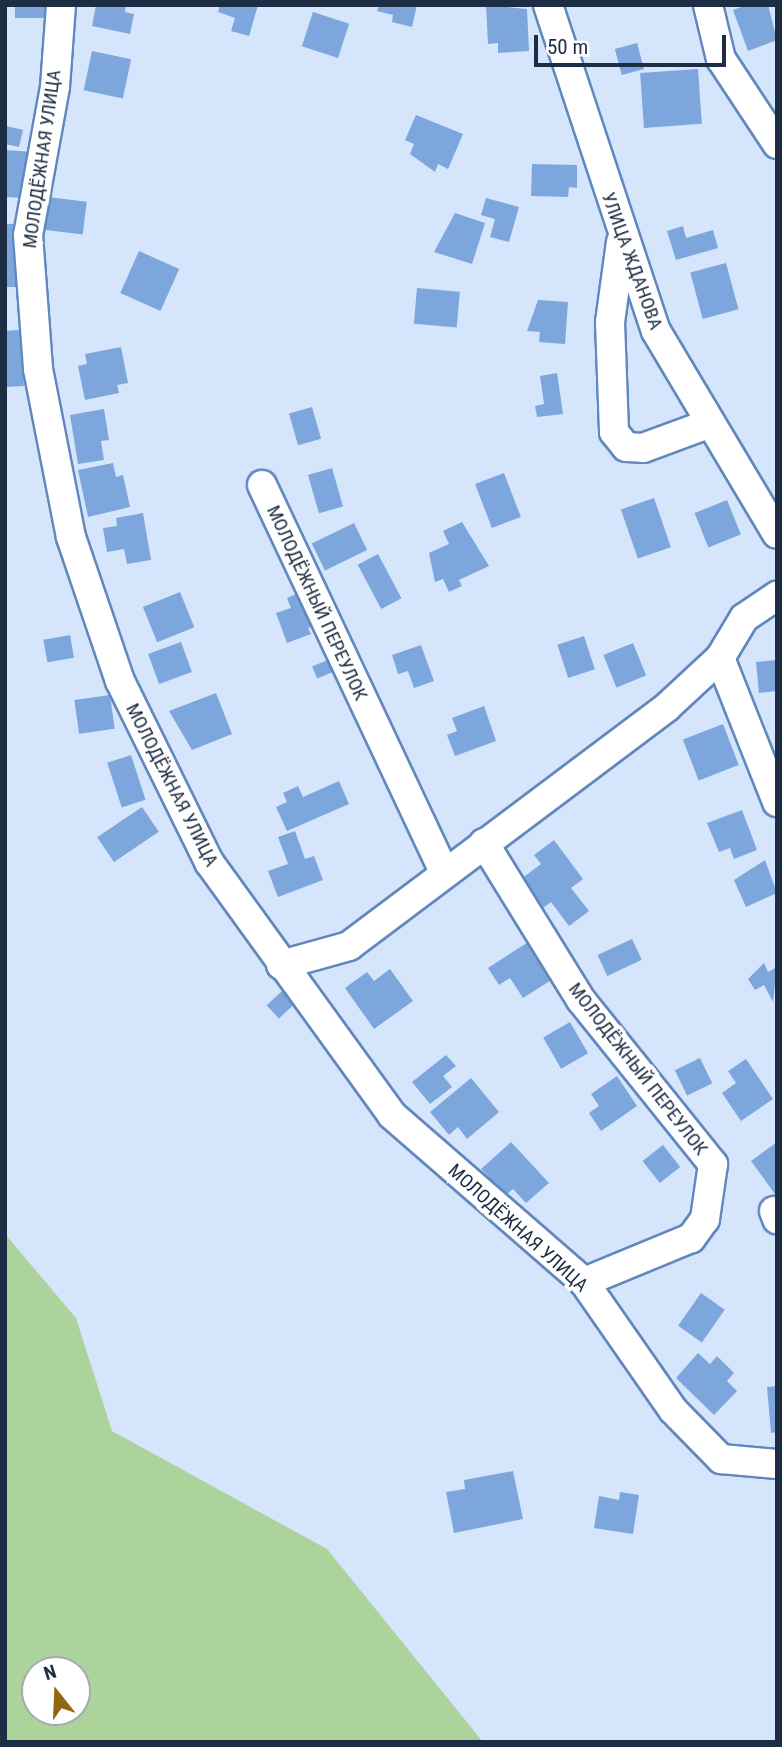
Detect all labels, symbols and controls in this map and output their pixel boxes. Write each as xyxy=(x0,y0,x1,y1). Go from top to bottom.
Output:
scale bar xyxy=(537,21,730,65)
text: 50 m xyxy=(547,35,588,59)
street label: МОЛОДЁЖНАЯ УЛИЦА xyxy=(18,68,66,250)
street label: УЛИЦА ЖДАНОВА xyxy=(597,189,667,333)
street label: МОЛОДЁЖНЫЙ ПЕРЕУЛОК xyxy=(262,502,372,704)
street label: МОЛОДЁЖНАЯ УЛИЦА xyxy=(121,700,223,870)
street label: МОЛОДЁЖНЫЙ ПЕРЕУЛОК xyxy=(564,978,712,1160)
street label: МОЛОДЁЖНАЯ УЛИЦА xyxy=(444,1159,592,1297)
north arrow xyxy=(21,1656,91,1726)
text: N xyxy=(41,1660,59,1685)

